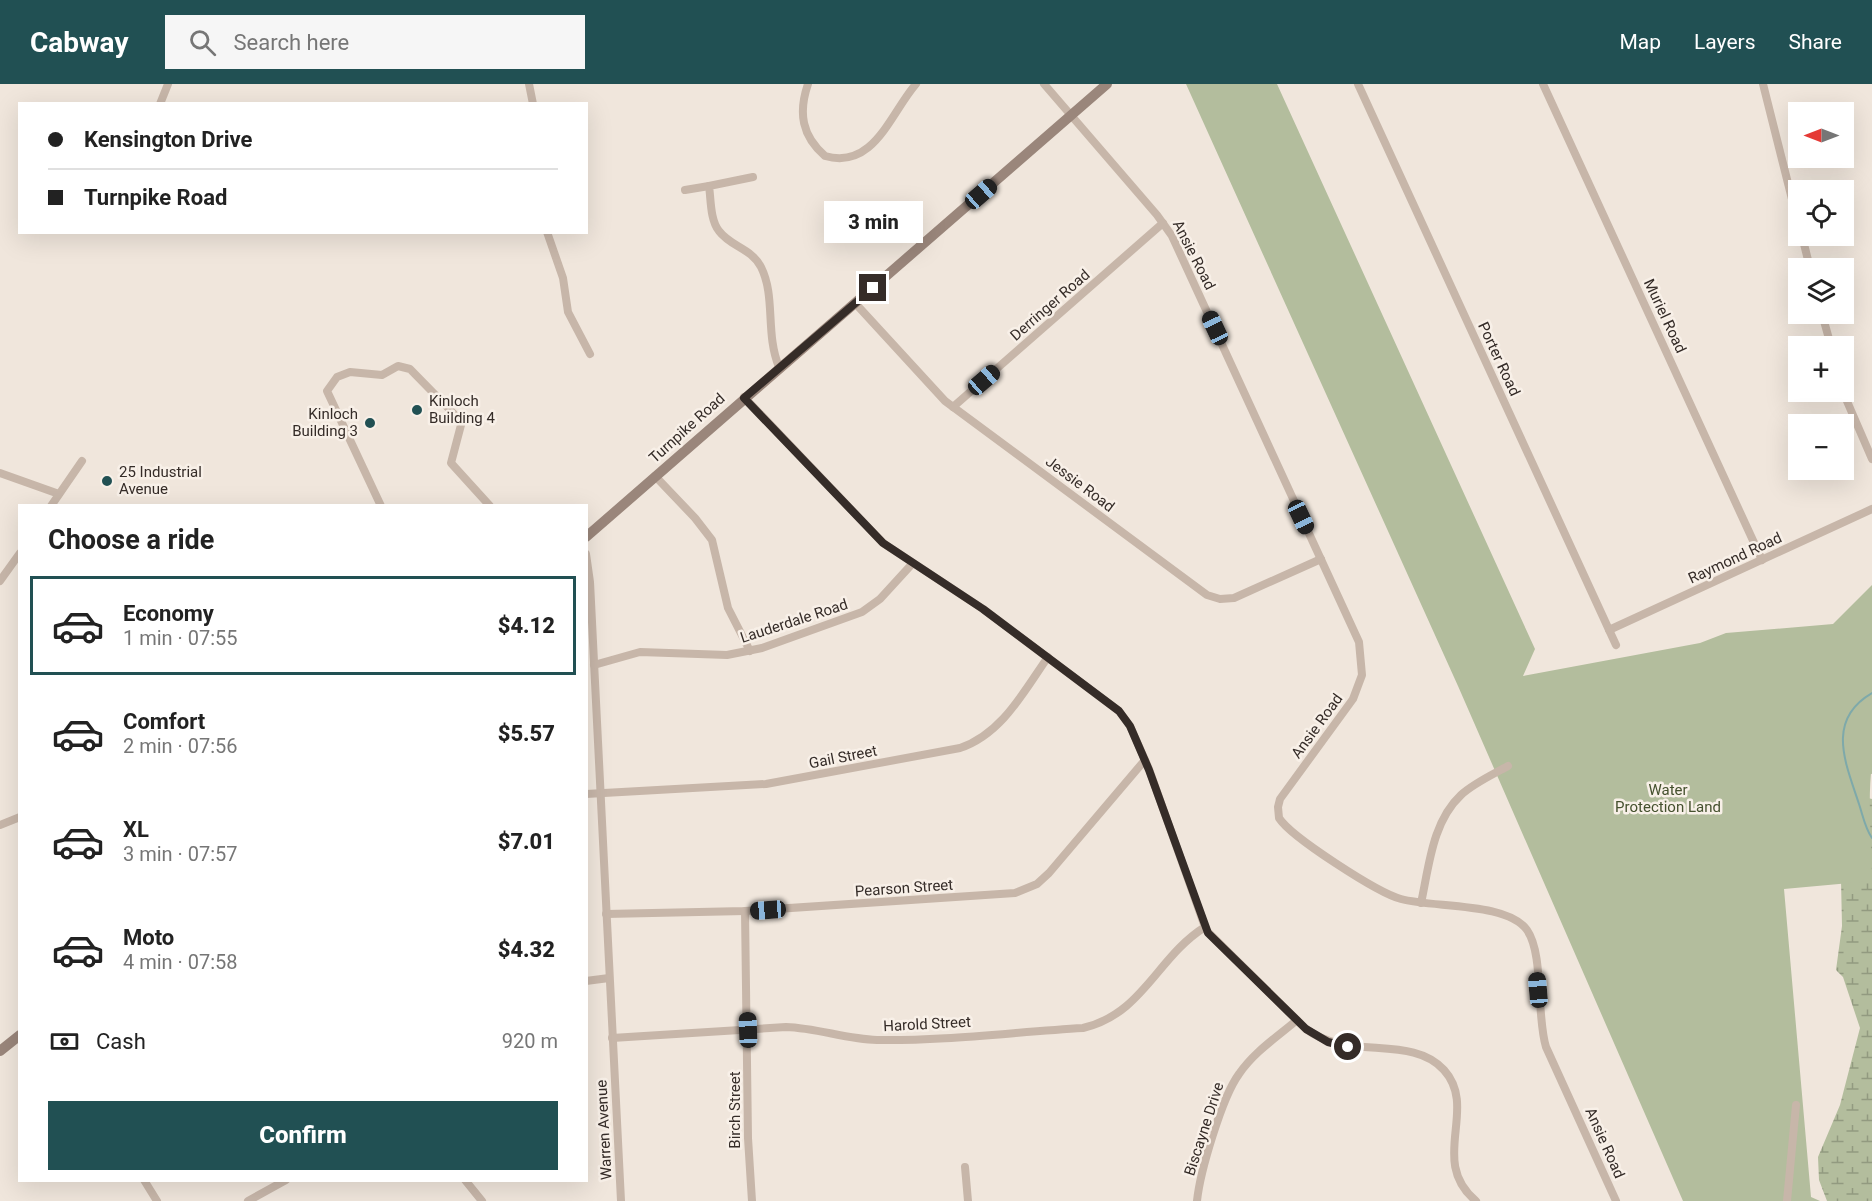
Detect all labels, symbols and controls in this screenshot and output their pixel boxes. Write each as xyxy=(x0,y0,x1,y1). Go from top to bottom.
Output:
search box xyxy=(165,15,585,69)
text: Cabway xyxy=(30,26,129,59)
icon: search xyxy=(186,26,219,59)
text: Search here xyxy=(234,30,349,55)
text: Map xyxy=(1619,30,1661,54)
text: Layers xyxy=(1694,30,1755,54)
text: Share xyxy=(1788,30,1842,54)
north arrow xyxy=(1788,102,1854,168)
map controls xyxy=(1788,102,1854,480)
text: Kensington Drive xyxy=(84,127,252,152)
car xyxy=(962,175,1000,213)
button: locate xyxy=(1788,180,1854,246)
text: Turnpike Road xyxy=(84,185,227,210)
callout: 3 min xyxy=(824,201,922,243)
text: 3 min xyxy=(848,210,899,234)
street label: Ansie Road xyxy=(1169,217,1219,293)
button: layers xyxy=(1788,258,1854,324)
street label: Derringer Road xyxy=(1007,266,1093,344)
route end xyxy=(859,274,886,301)
street label: Muriel Road xyxy=(1640,276,1690,356)
car xyxy=(1199,308,1231,348)
street label: Porter Road xyxy=(1474,319,1524,399)
button: + xyxy=(1788,336,1854,402)
car xyxy=(965,361,1003,399)
street label: Turnpike Road xyxy=(645,389,729,467)
place label: Kinloch Building 4 xyxy=(429,392,495,427)
marker: Kinloch Building 4 xyxy=(410,403,424,417)
place label: Kinloch Building 3 xyxy=(292,405,358,440)
button: − xyxy=(1788,414,1854,480)
marker: Kinloch Building 3 xyxy=(363,416,377,430)
street label: Jessie Road xyxy=(1042,452,1118,516)
place label: 25 Industrial Avenue xyxy=(119,463,202,498)
marker: 25 Industrial Avenue xyxy=(100,474,114,488)
car xyxy=(1285,497,1317,537)
text: Choose a ride xyxy=(48,524,214,556)
street label: Raymond Road xyxy=(1685,529,1785,587)
street label: Lauderdale Road xyxy=(738,595,850,647)
icon: car xyxy=(51,599,105,653)
text: Economy xyxy=(123,601,214,626)
text: $4.12 xyxy=(498,613,555,638)
text: 1 min · 07:55 xyxy=(123,626,238,650)
street label: Ansie Road xyxy=(1288,690,1346,762)
icon: car xyxy=(51,707,105,761)
text: Comfort xyxy=(123,709,205,734)
text: $5.57 xyxy=(498,721,555,746)
text: 2 min · 07:56 xyxy=(123,734,238,758)
street label: Gail Street xyxy=(807,742,879,772)
park label: Water Protection Land xyxy=(1615,781,1721,816)
icon: car xyxy=(51,815,105,869)
text: XL xyxy=(123,817,149,842)
text: $7.01 xyxy=(498,829,555,854)
text: 3 min · 07:57 xyxy=(123,842,238,866)
street label: Pearson Street xyxy=(854,876,954,900)
car xyxy=(749,900,787,920)
icon: car xyxy=(51,923,105,977)
text: Moto xyxy=(123,925,174,950)
text: $4.32 xyxy=(498,937,555,962)
text: 4 min · 07:58 xyxy=(123,950,238,974)
car xyxy=(1527,971,1549,1009)
car xyxy=(738,1012,758,1048)
street label: Harold Street xyxy=(883,1013,971,1035)
icon: cash xyxy=(48,1025,81,1058)
text: Cash xyxy=(96,1029,146,1054)
text: 920 m xyxy=(502,1029,558,1053)
route start xyxy=(1334,1033,1361,1060)
street label: Birch Street xyxy=(726,1071,744,1149)
street label: Warren Avenue xyxy=(592,1079,616,1181)
street label: Biscayne Drive xyxy=(1180,1080,1228,1178)
button: Confirm xyxy=(48,1101,558,1170)
street label: Ansie Road xyxy=(1581,1105,1629,1181)

